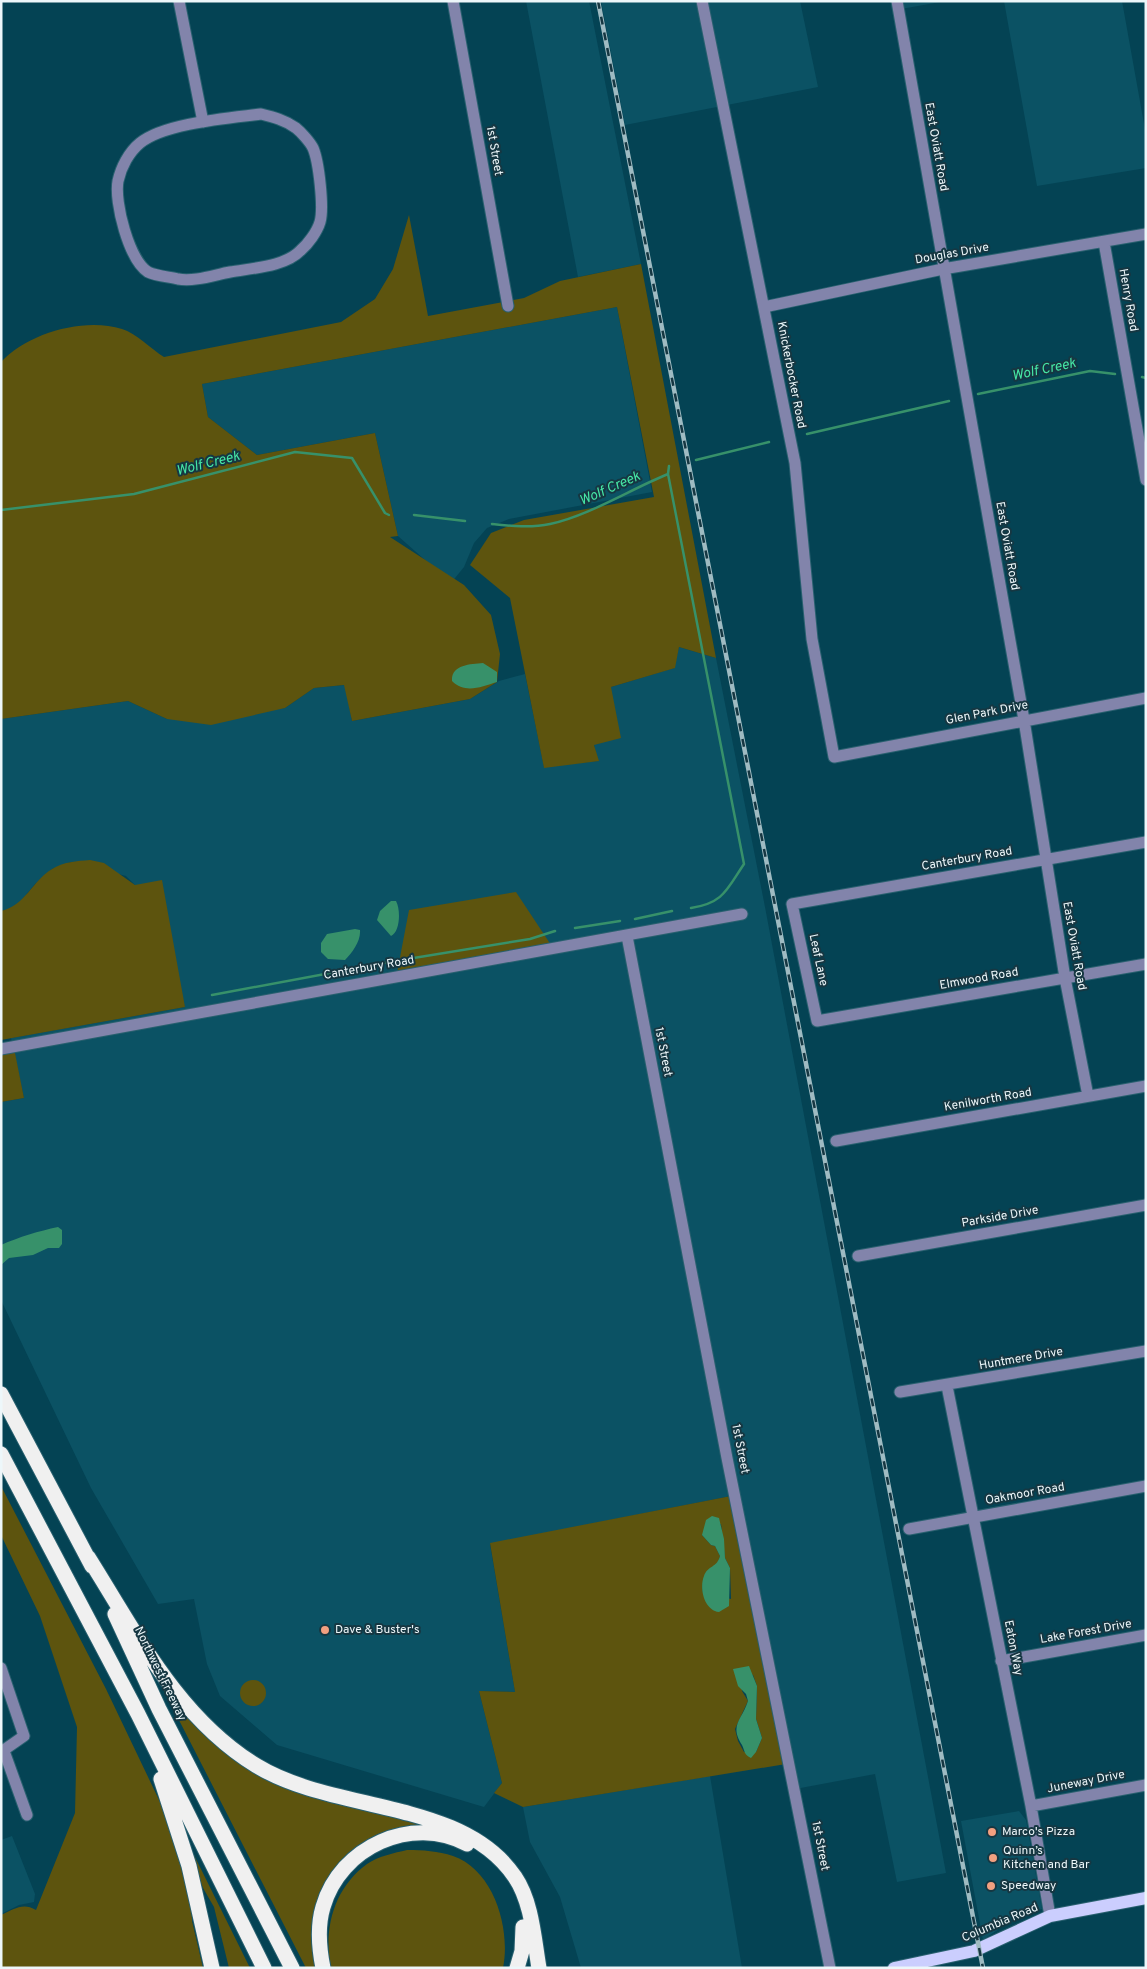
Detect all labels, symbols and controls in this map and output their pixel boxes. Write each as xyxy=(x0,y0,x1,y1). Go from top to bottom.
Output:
street label: East Oviatt Road xyxy=(920,101,952,193)
street label: 1st Street xyxy=(482,125,506,177)
street label: Douglas Drive xyxy=(914,240,990,268)
street label: Henry Road xyxy=(1115,267,1141,333)
street label: Knickerbocker Road xyxy=(773,320,809,430)
water label: Wolf Creek xyxy=(1011,355,1078,385)
water label: Wolf Creek xyxy=(175,448,242,480)
water label: Wolf Creek xyxy=(577,468,644,510)
street label: East Oviatt Road xyxy=(991,500,1023,592)
street label: Glen Park Drive xyxy=(944,697,1030,729)
street label: Canterbury Road xyxy=(920,843,1014,875)
street label: East Oviatt Road xyxy=(1058,900,1090,992)
street label: Leaf Lane xyxy=(805,933,831,987)
street label: Canterbury Road xyxy=(322,952,416,984)
street label: Elmwood Road xyxy=(938,964,1020,994)
street label: 1st Street xyxy=(650,1026,676,1078)
street label: Kenilworth Road xyxy=(943,1084,1033,1116)
street label: Parkside Drive xyxy=(960,1202,1040,1232)
street label: Huntmere Drive xyxy=(978,1344,1064,1374)
street label: 1st Street xyxy=(727,1423,753,1475)
street label: Oakmoor Road xyxy=(984,1479,1066,1509)
street label: Lake Forest Drive xyxy=(1039,1616,1133,1648)
street label: Eaton Way xyxy=(1000,1619,1026,1677)
place label: Dave & Buster's xyxy=(335,1622,420,1638)
street label: Northwest Freeway xyxy=(130,1624,190,1724)
marker: Dave & Buster's xyxy=(319,1624,331,1636)
street label: Juneway Drive xyxy=(1046,1767,1126,1797)
street label: 1st Street xyxy=(807,1820,833,1872)
place label: Marco's Pizza xyxy=(1002,1824,1075,1840)
marker: Marco's Pizza xyxy=(986,1826,998,1838)
place label: Quinn’s Kitchen and Bar xyxy=(1003,1843,1090,1873)
marker: Quinn’s Kitchen and Bar xyxy=(987,1852,999,1864)
place label: Speedway xyxy=(1001,1878,1056,1894)
marker: Speedway xyxy=(985,1880,997,1892)
street label: Columbia Road xyxy=(959,1900,1041,1946)

